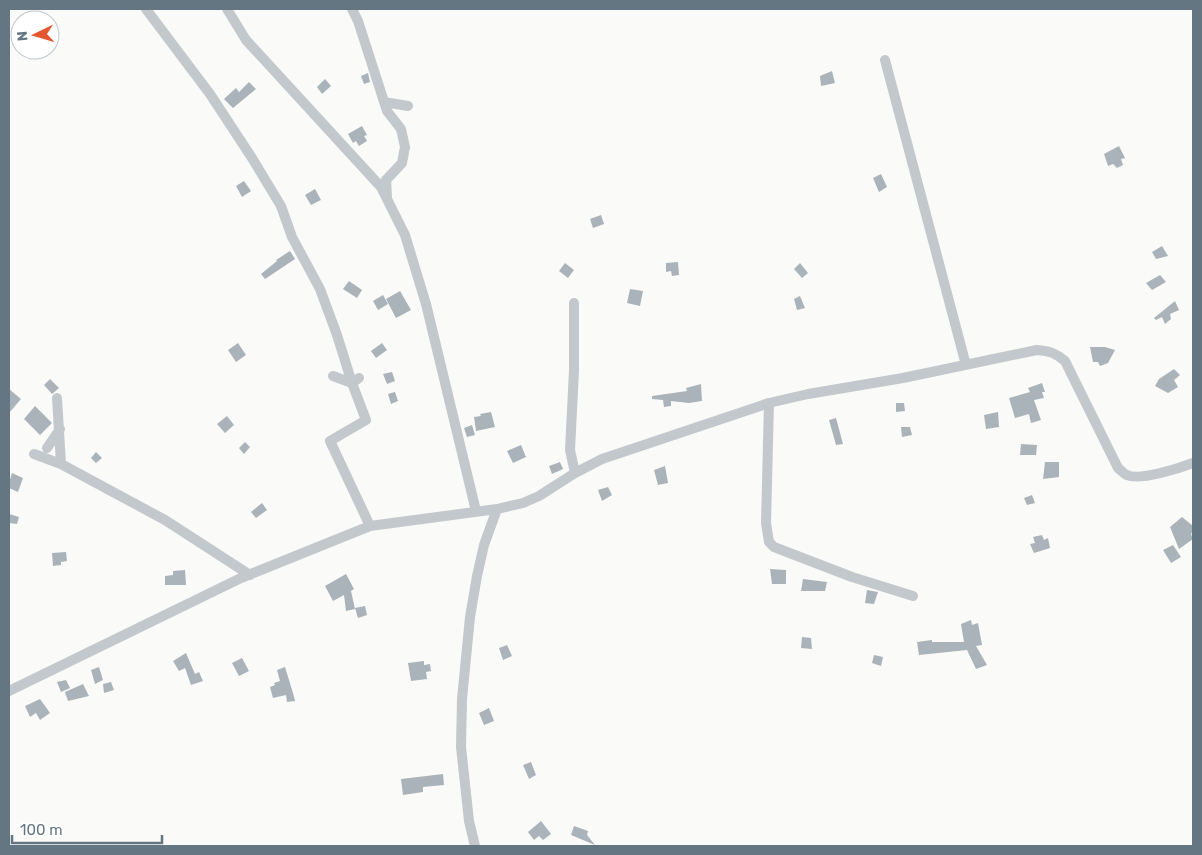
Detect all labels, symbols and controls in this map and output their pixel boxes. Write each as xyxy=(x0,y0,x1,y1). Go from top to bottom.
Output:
north arrow xyxy=(10,10,60,60)
text: N xyxy=(14,30,31,42)
scale bar xyxy=(12,812,162,844)
text: 100 m xyxy=(20,821,62,839)

